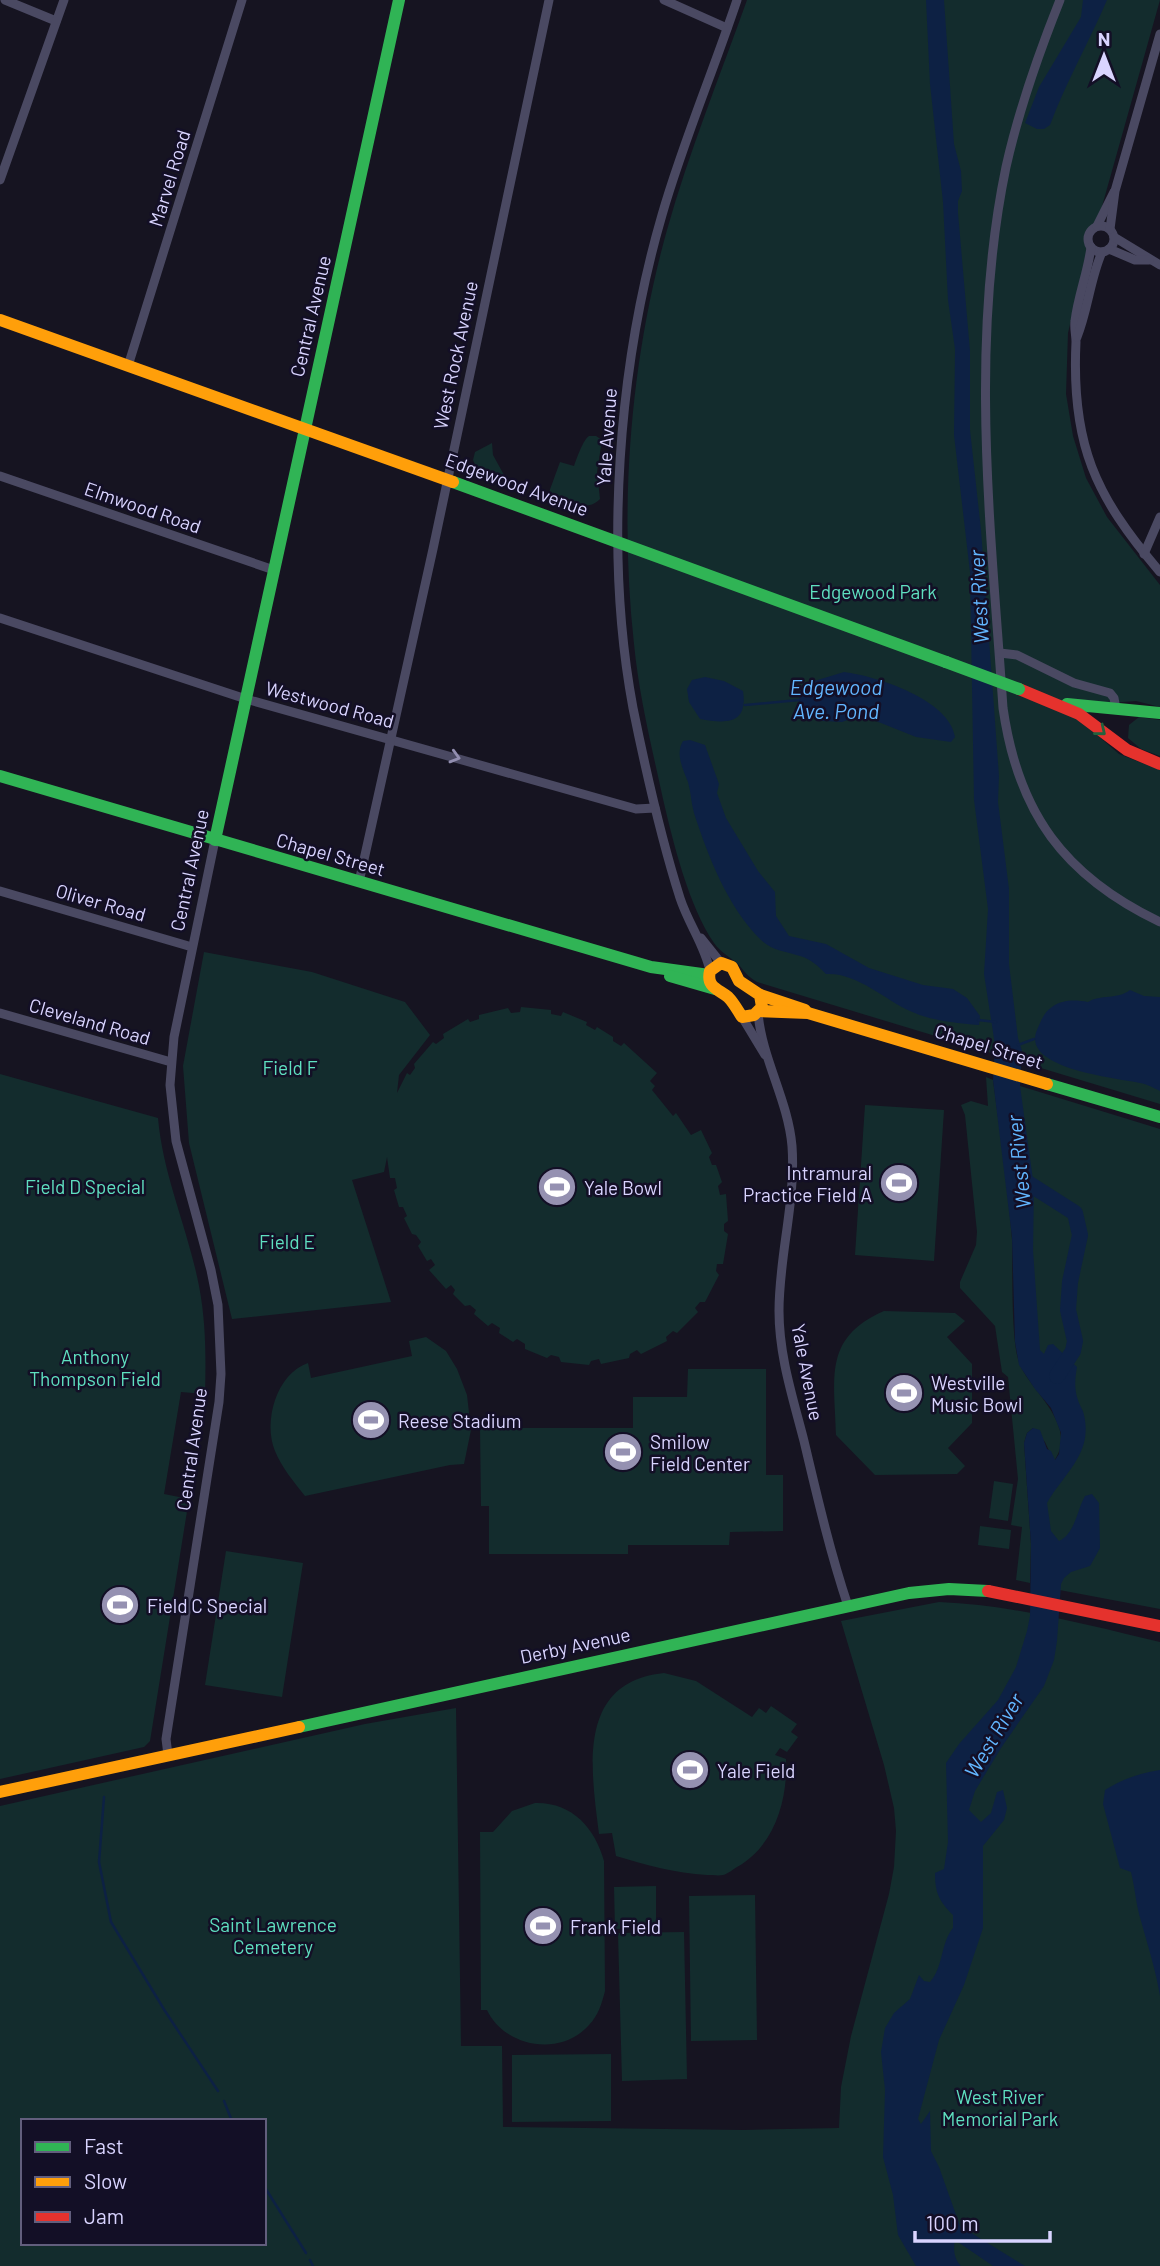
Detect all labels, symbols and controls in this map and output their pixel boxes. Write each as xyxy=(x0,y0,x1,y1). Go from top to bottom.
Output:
north arrow xyxy=(1069,21,1139,91)
text: N xyxy=(1098,27,1110,50)
street label: Marvel Road xyxy=(143,127,195,229)
street label: Central Avenue xyxy=(285,253,335,379)
street label: West Rock Avenue xyxy=(428,279,482,431)
street label: Yale Avenue xyxy=(591,387,621,487)
street label: Edgewood Avenue xyxy=(442,447,592,521)
street label: Elmwood Road xyxy=(82,476,204,538)
water label: West River xyxy=(963,549,993,645)
park label: Edgewood Park xyxy=(809,580,937,603)
water label: Edgewood Ave. Pond xyxy=(790,674,882,723)
street label: Westwood Road xyxy=(263,676,397,732)
one-way arrow xyxy=(1094,722,1106,735)
one-way arrow xyxy=(449,749,461,764)
street label: Central Avenue xyxy=(165,807,213,933)
street label: Chapel Street xyxy=(274,828,388,880)
street label: Oliver Road xyxy=(53,878,149,926)
street label: Cleveland Road xyxy=(27,993,153,1049)
street label: Chapel Street xyxy=(932,1019,1046,1073)
park label: Field F xyxy=(262,1056,318,1079)
water label: West River xyxy=(1001,1113,1035,1210)
place label: Intramural Practice Field A xyxy=(743,1161,872,1206)
sports icon: Intramural Practice Field A xyxy=(878,1162,920,1204)
sports icon: Yale Bowl xyxy=(536,1166,578,1208)
park label: Field D Special xyxy=(25,1175,145,1198)
place label: Yale Bowl xyxy=(584,1176,662,1199)
park label: Field E xyxy=(259,1230,315,1253)
street label: Yale Avenue xyxy=(787,1322,829,1422)
park label: Anthony Thompson Field xyxy=(29,1345,161,1390)
place label: Westville Music Bowl xyxy=(931,1371,1022,1416)
sports icon: Westville Music Bowl xyxy=(883,1372,925,1414)
street label: Central Avenue xyxy=(171,1386,211,1512)
sports icon: Reese Stadium xyxy=(350,1399,392,1441)
place label: Reese Stadium xyxy=(398,1409,522,1432)
place label: Smilow Field Center xyxy=(650,1430,750,1475)
sports icon: Smilow Field Center xyxy=(602,1431,644,1473)
sports icon: Field C Special xyxy=(99,1584,141,1626)
place label: Field C Special xyxy=(147,1594,267,1617)
street label: Derby Avenue xyxy=(518,1622,632,1668)
water label: West River xyxy=(958,1688,1028,1782)
sports icon: Yale Field xyxy=(669,1749,711,1791)
place label: Yale Field xyxy=(717,1759,795,1782)
sports icon: Frank Field xyxy=(522,1905,564,1947)
park label: Saint Lawrence Cemetery xyxy=(209,1913,337,1958)
place label: Frank Field xyxy=(570,1915,661,1938)
park label: West River Memorial Park xyxy=(942,2085,1058,2130)
legend xyxy=(21,2119,266,2245)
text: Fast xyxy=(84,2133,124,2158)
text: Slow xyxy=(84,2168,127,2193)
scale bar xyxy=(915,2200,1050,2244)
text: Jam xyxy=(84,2203,124,2228)
text: 100 m xyxy=(926,2210,979,2235)

